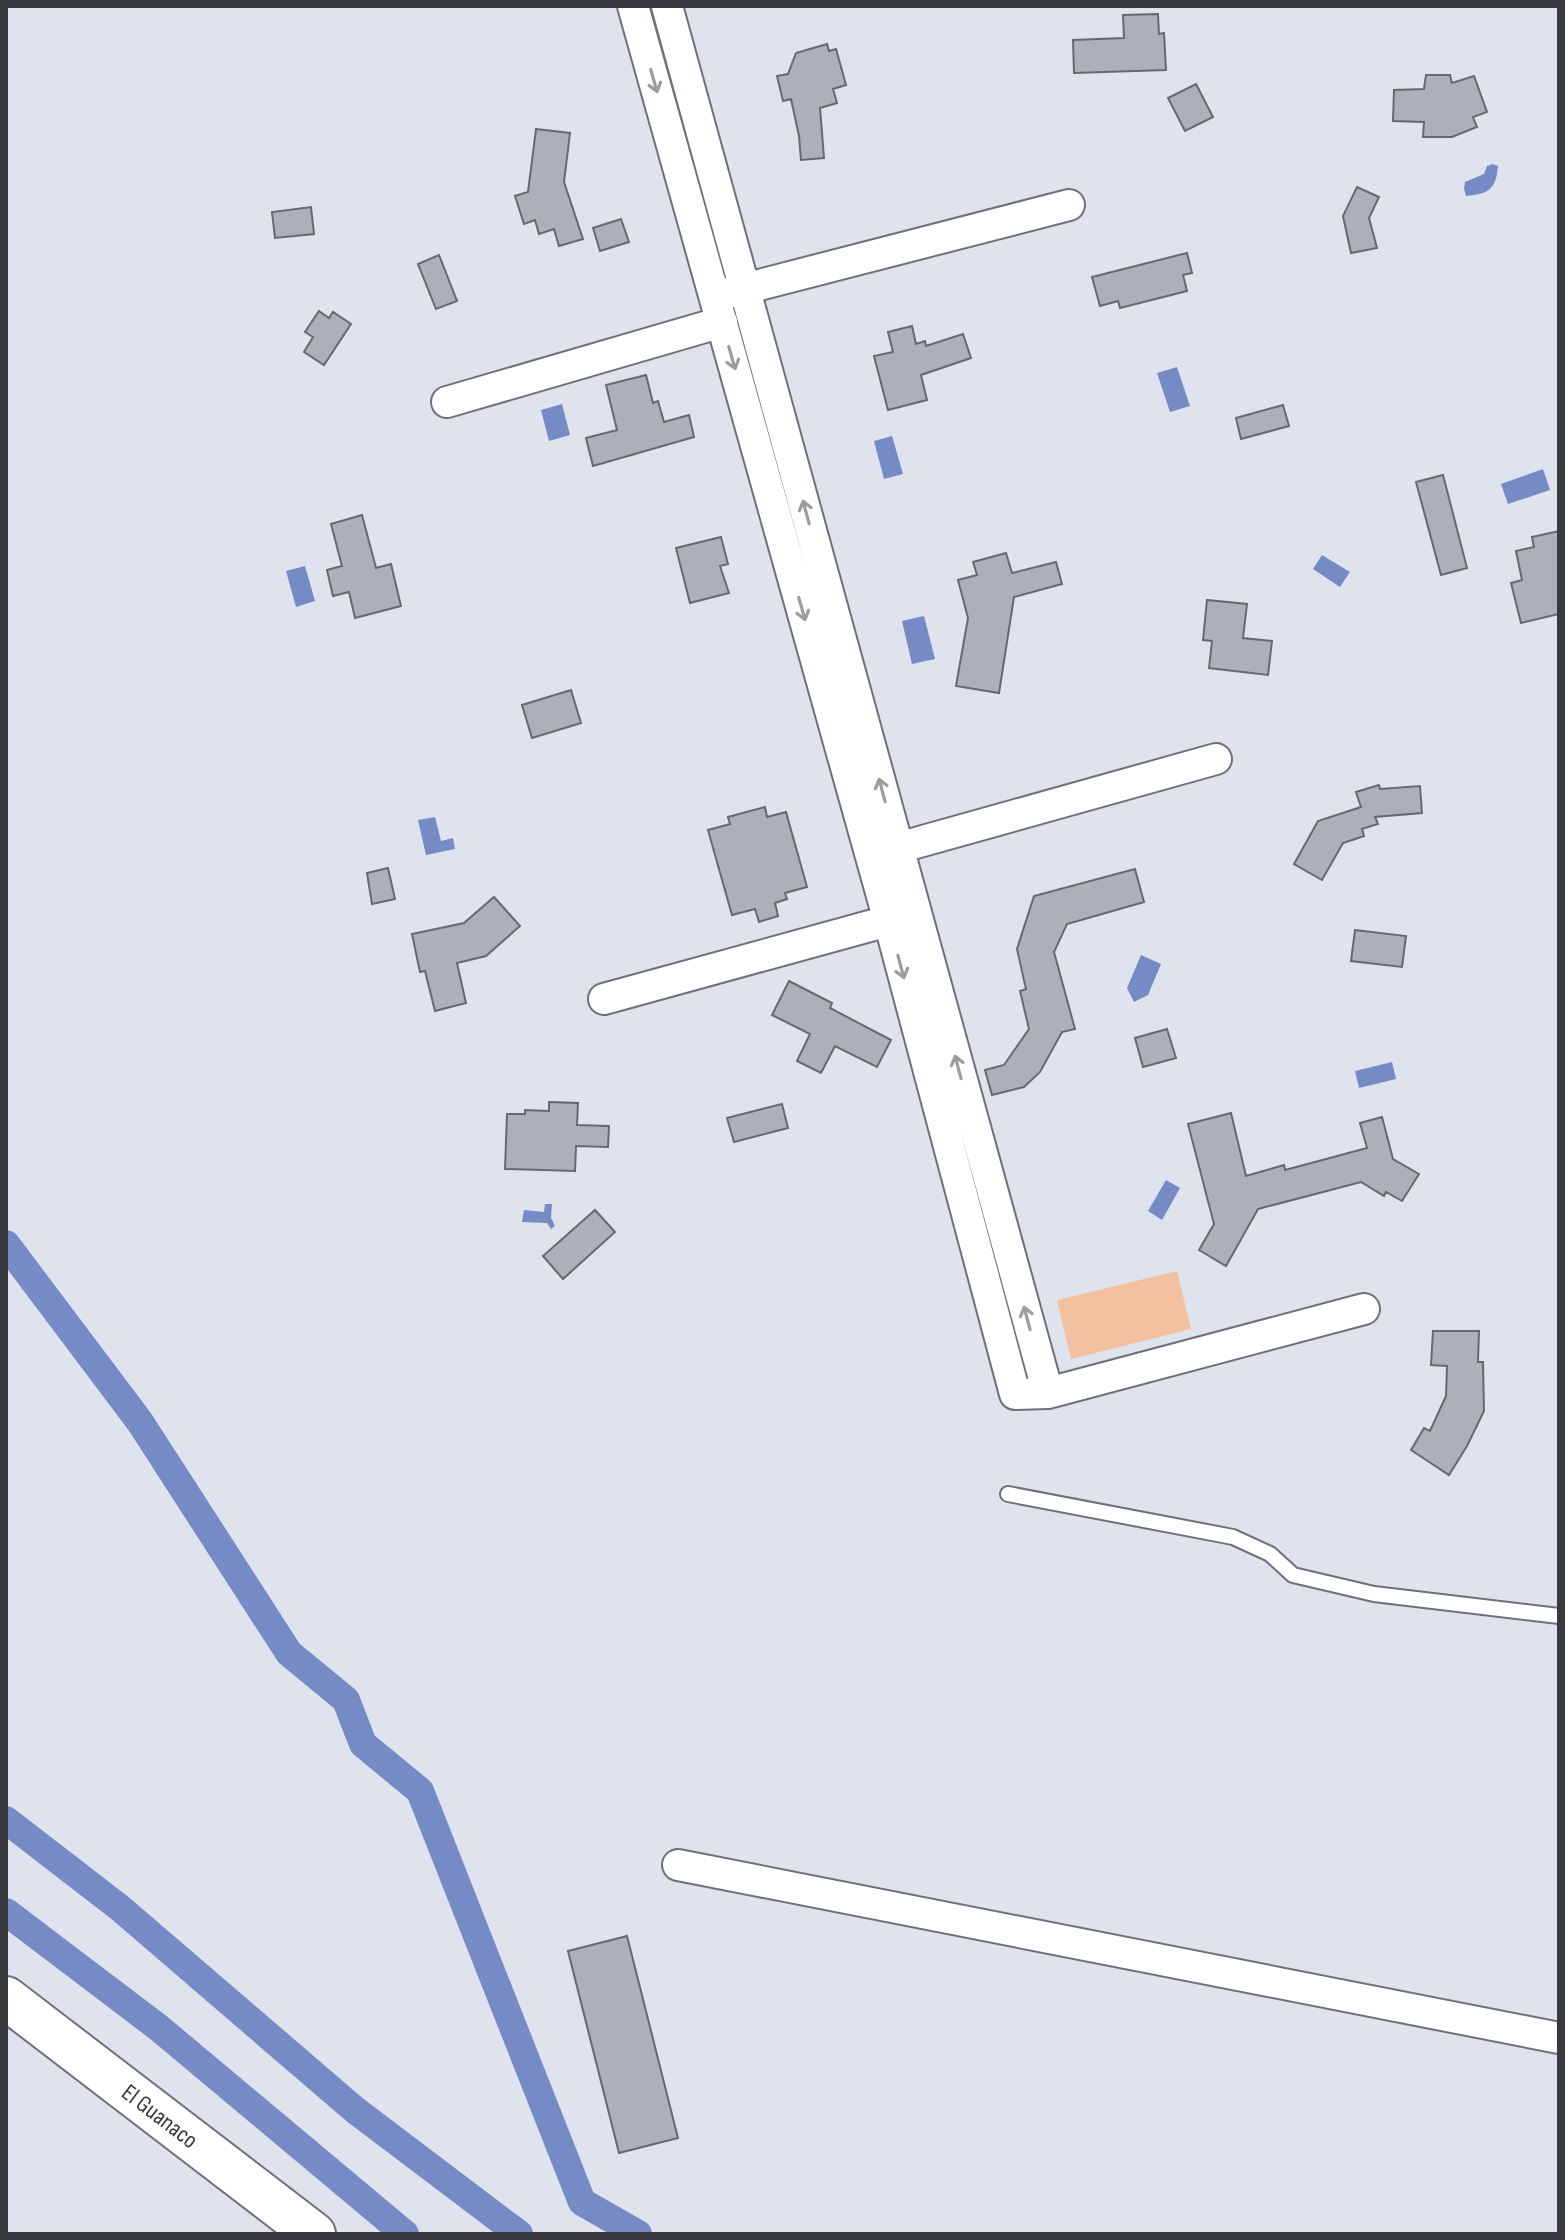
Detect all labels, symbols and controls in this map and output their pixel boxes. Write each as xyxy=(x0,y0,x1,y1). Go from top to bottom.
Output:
one-way arrow xyxy=(648,68,663,94)
one-way arrow xyxy=(725,345,740,371)
one-way arrow xyxy=(797,499,812,525)
one-way arrow xyxy=(795,595,810,621)
one-way arrow xyxy=(873,777,888,803)
one-way arrow xyxy=(895,954,910,980)
one-way arrow xyxy=(950,1055,965,1081)
one-way arrow xyxy=(1019,1305,1034,1331)
street label: El Guanaco xyxy=(116,2078,204,2155)

